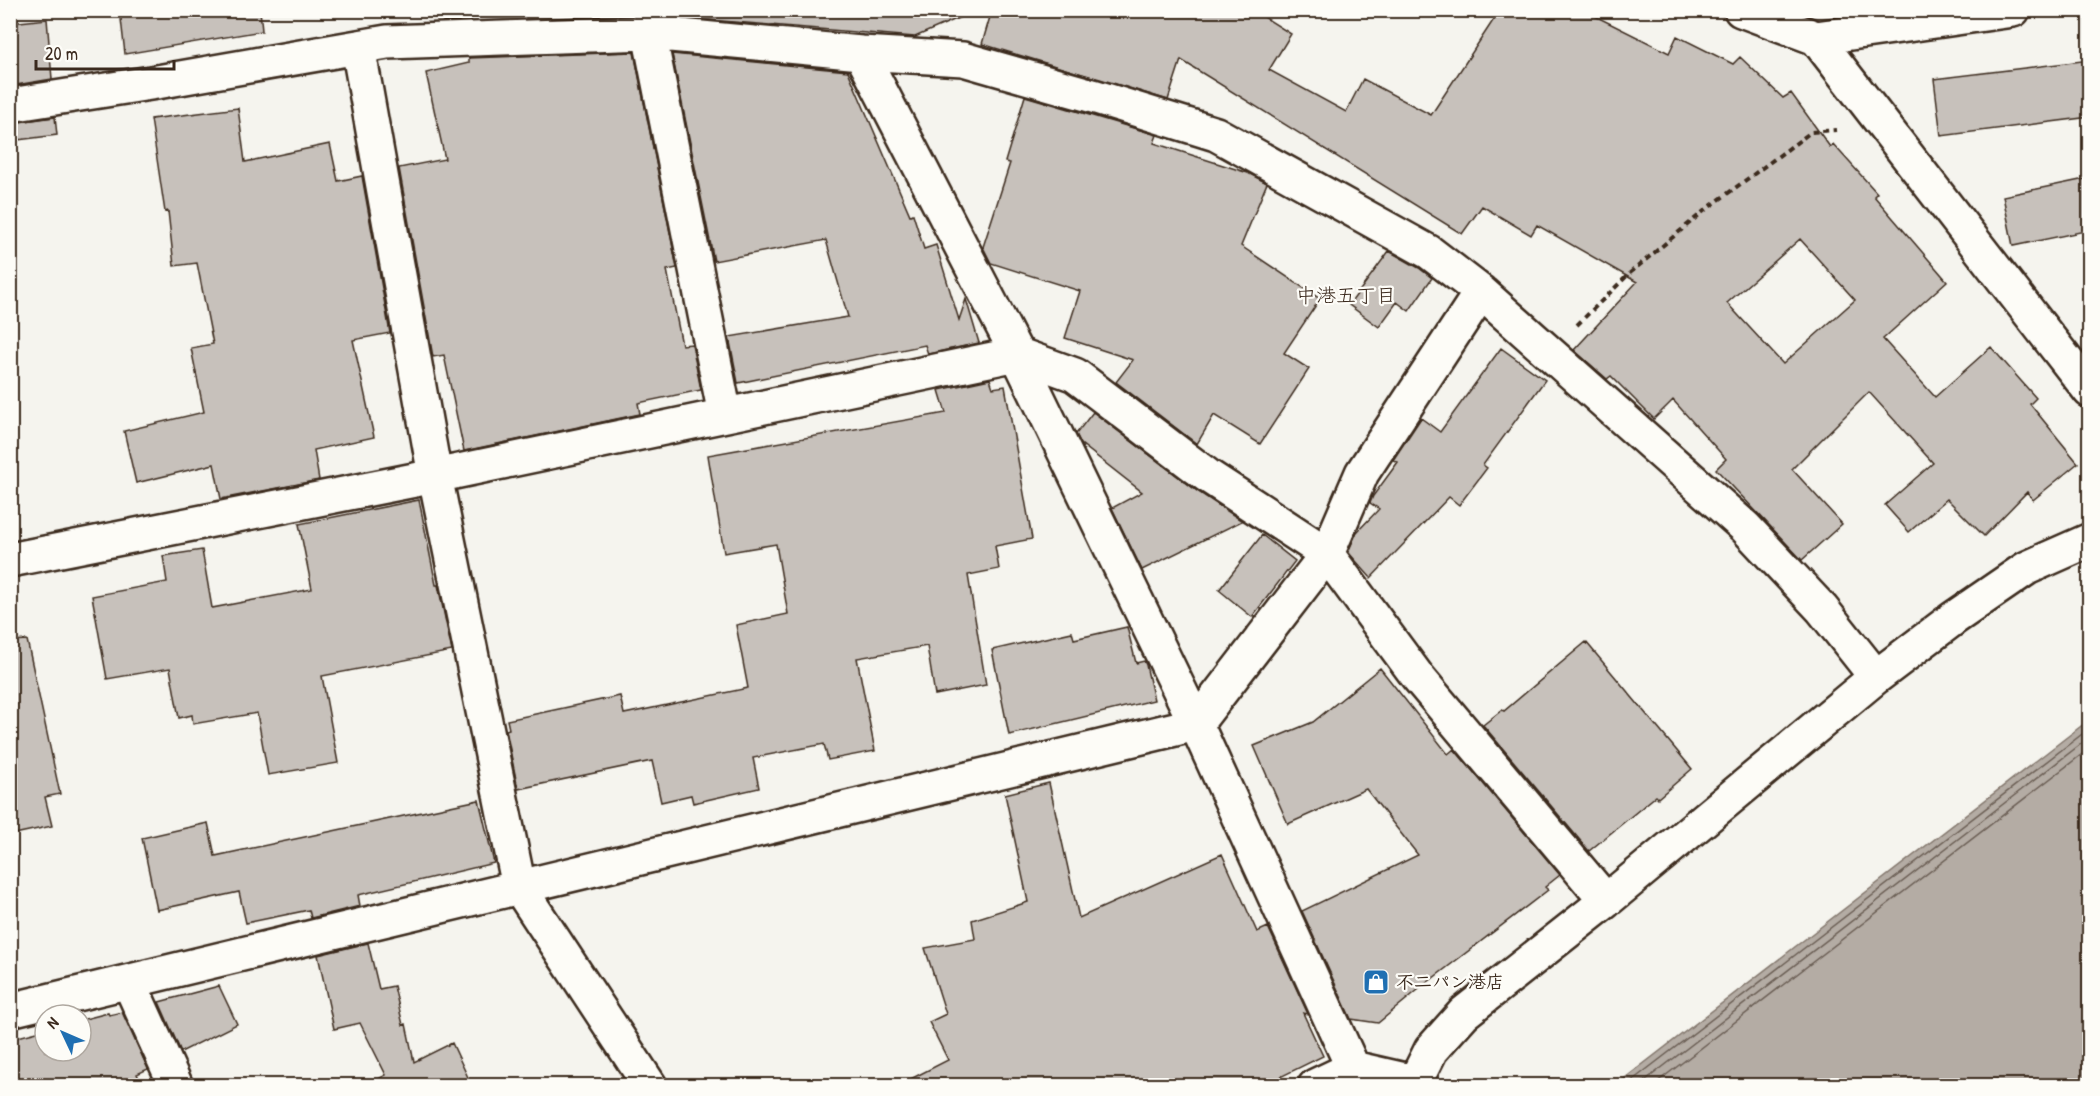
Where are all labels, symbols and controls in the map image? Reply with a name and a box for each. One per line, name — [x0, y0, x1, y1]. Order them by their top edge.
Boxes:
scale bar — [36, 33, 174, 71]
text: 20 m — [45, 41, 78, 66]
district label: 中港五丁目 — [1296, 281, 1396, 308]
shop icon: 不二パン港店 — [1361, 967, 1391, 997]
place label: 不二パン港店 — [1396, 969, 1504, 994]
north arrow — [33, 1003, 93, 1063]
text: N — [41, 1012, 63, 1033]

